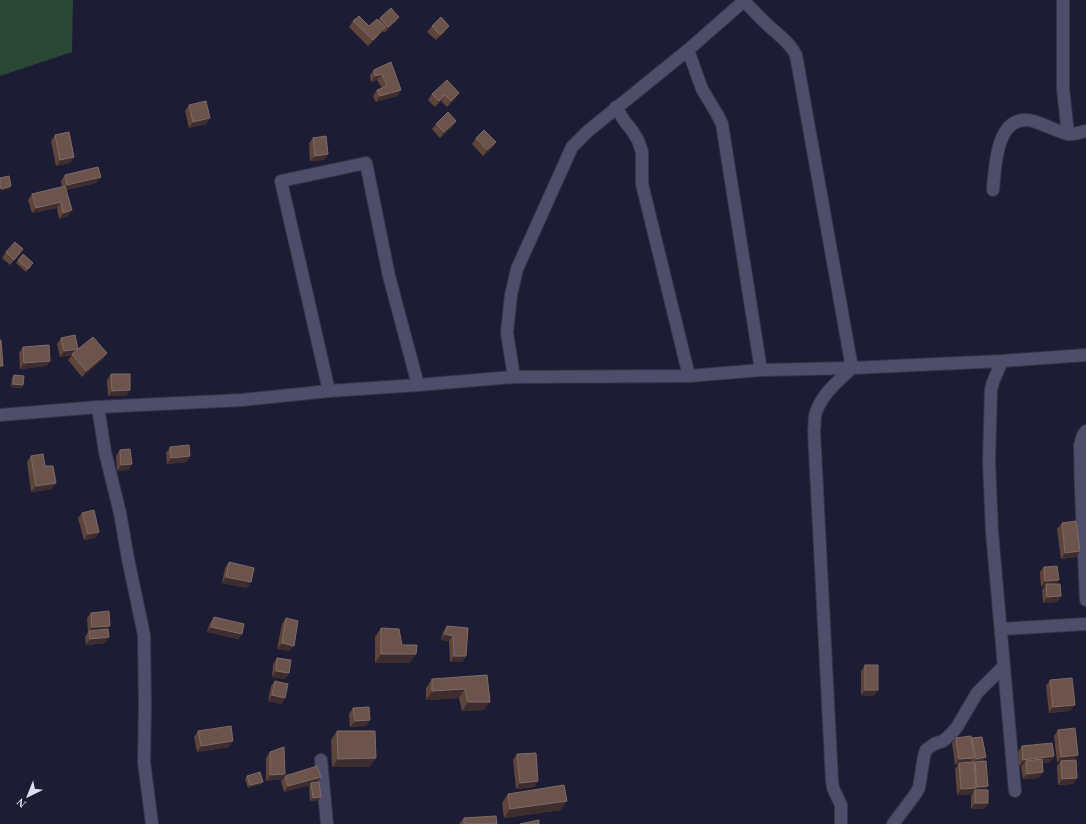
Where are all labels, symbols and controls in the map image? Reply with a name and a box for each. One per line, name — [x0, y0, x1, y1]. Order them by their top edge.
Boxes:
north arrow — [8, 776, 48, 816]
text: N — [14, 796, 28, 810]

